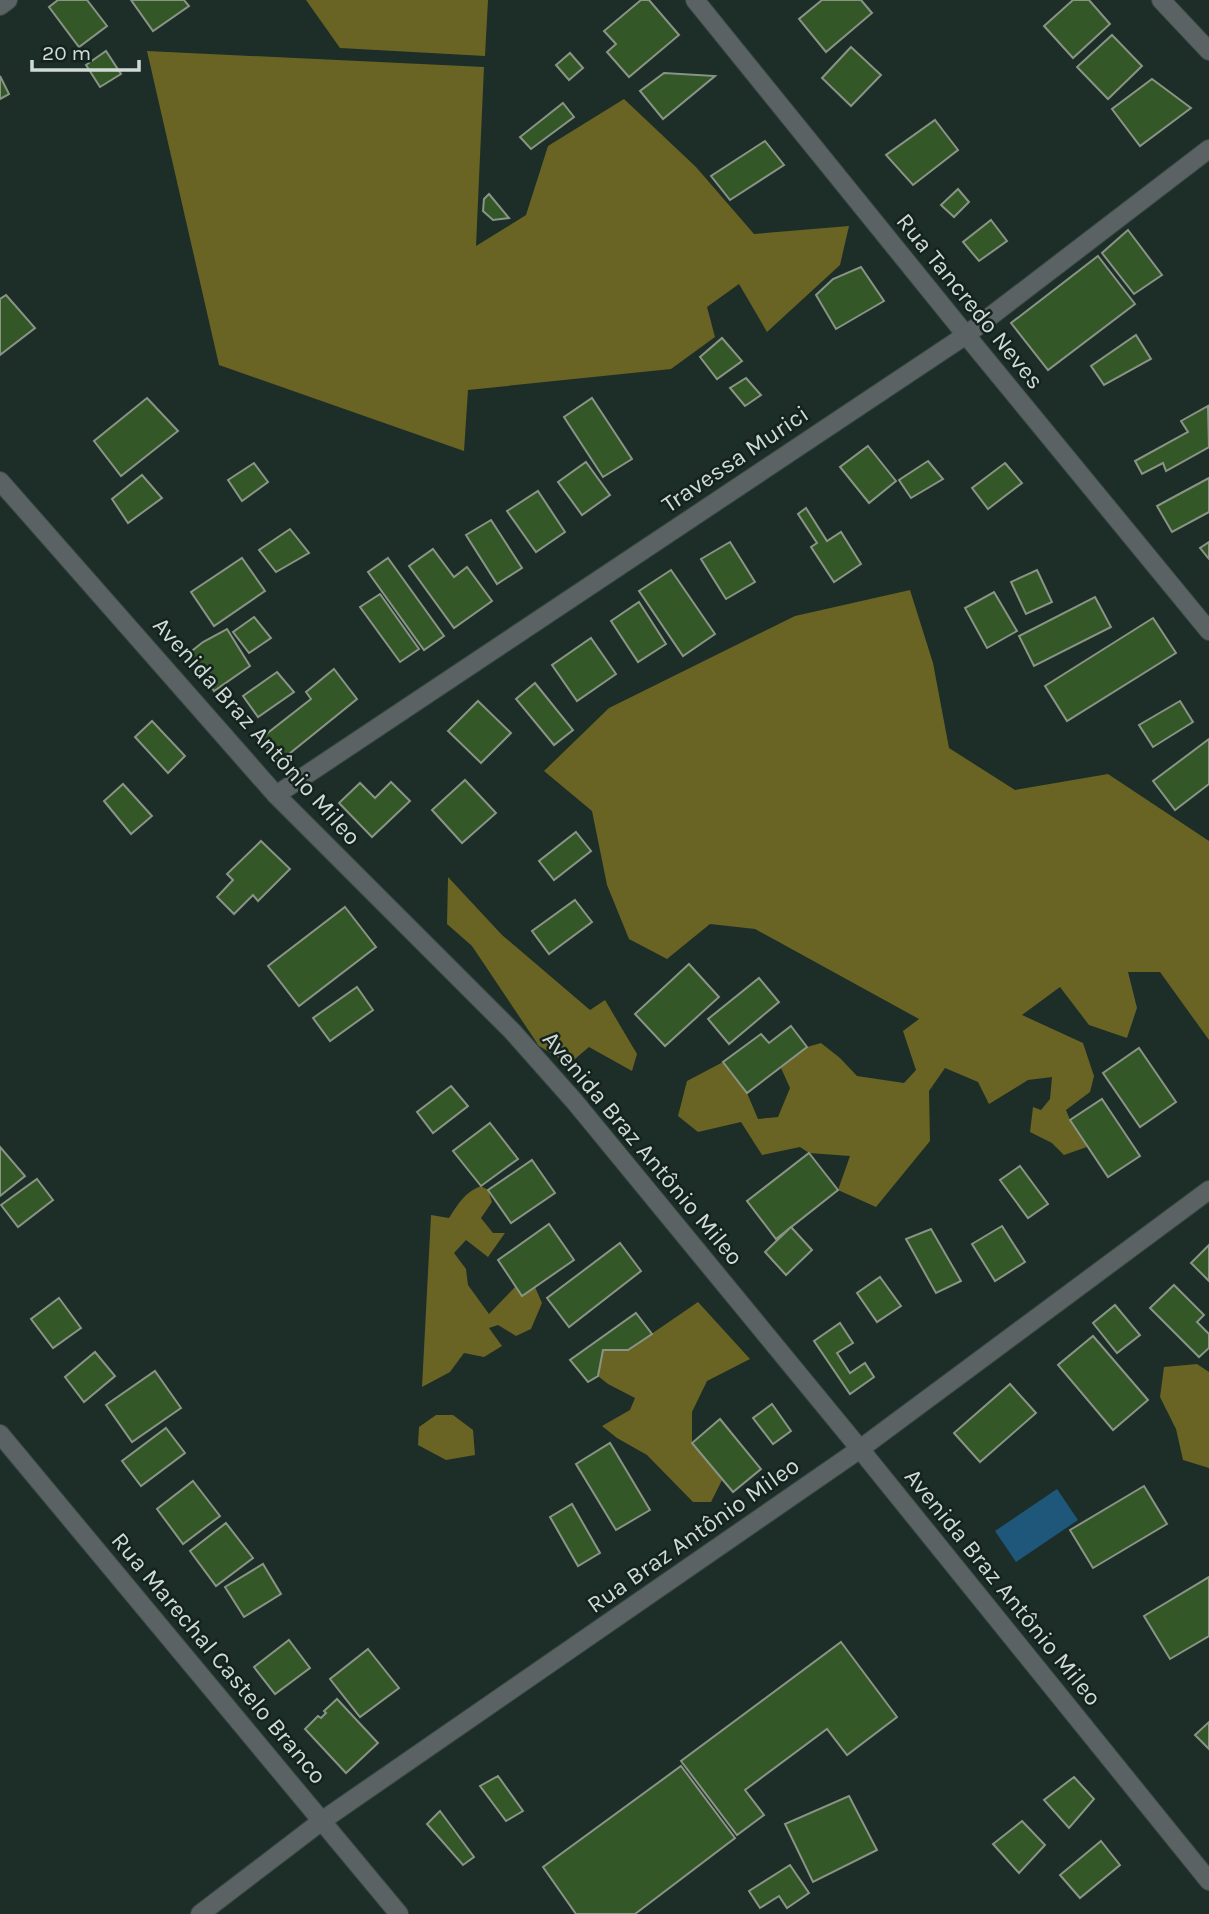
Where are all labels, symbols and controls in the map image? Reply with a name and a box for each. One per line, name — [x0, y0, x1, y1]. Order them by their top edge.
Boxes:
scale bar — [32, 28, 138, 72]
text: 20 m — [42, 41, 91, 65]
street label: Rua Tancredo Neves — [891, 208, 1049, 394]
street label: Travessa Murici — [656, 400, 814, 518]
street label: Avenida Braz Antônio Mileo — [147, 611, 367, 851]
street label: Avenida Braz Antônio Mileo — [537, 1025, 749, 1271]
street label: Rua Braz Antônio Mileo — [582, 1451, 804, 1619]
street label: Avenida Braz Antônio Mileo — [899, 1463, 1107, 1711]
street label: Rua Marechal Castelo Branco — [106, 1527, 332, 1789]

